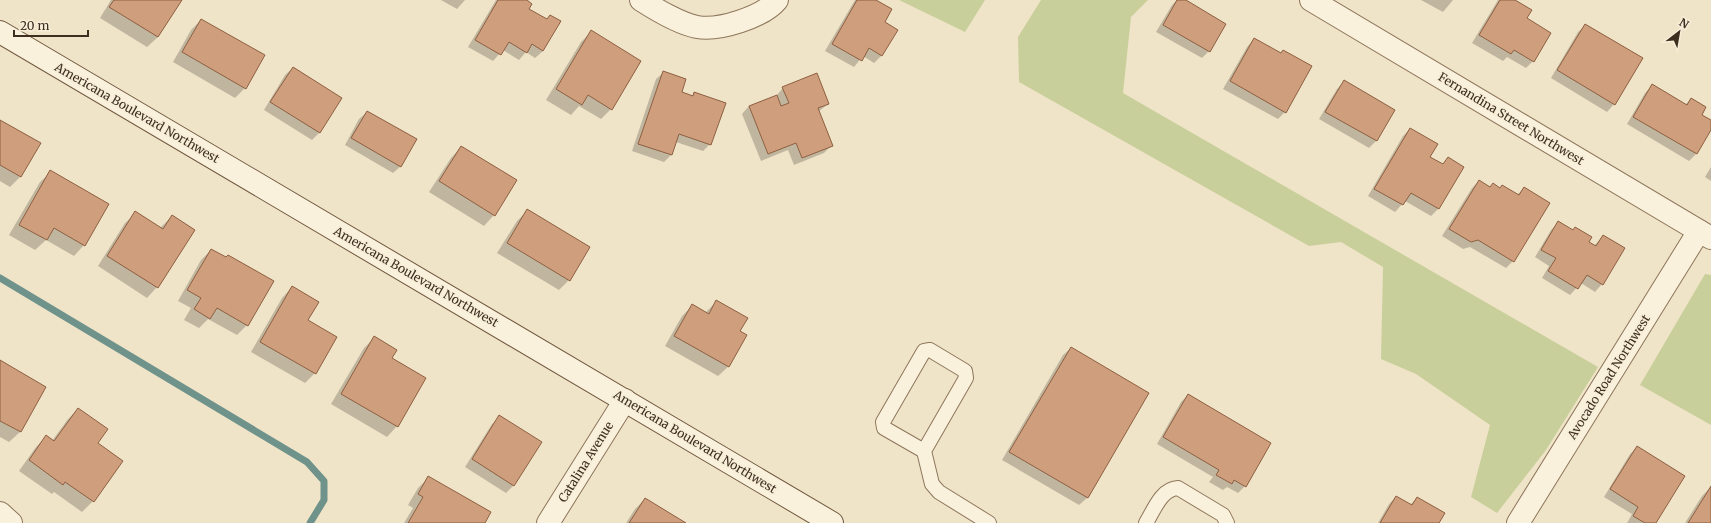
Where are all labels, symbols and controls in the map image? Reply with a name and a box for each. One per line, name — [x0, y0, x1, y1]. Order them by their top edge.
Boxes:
scale bar — [14, 12, 88, 38]
north arrow — [1659, 12, 1699, 52]
text: N — [1677, 15, 1692, 32]
text: 20 m — [20, 18, 49, 33]
street label: Americana Boulevard Northwest — [51, 59, 223, 166]
street label: Fernandina Street Northwest — [1436, 69, 1587, 168]
street label: Americana Boulevard Northwest — [330, 223, 502, 330]
street label: Avocado Road Northwest — [1563, 311, 1653, 443]
street label: Americana Boulevard Northwest — [610, 386, 780, 496]
street label: Catalina Avenue — [555, 419, 616, 505]

